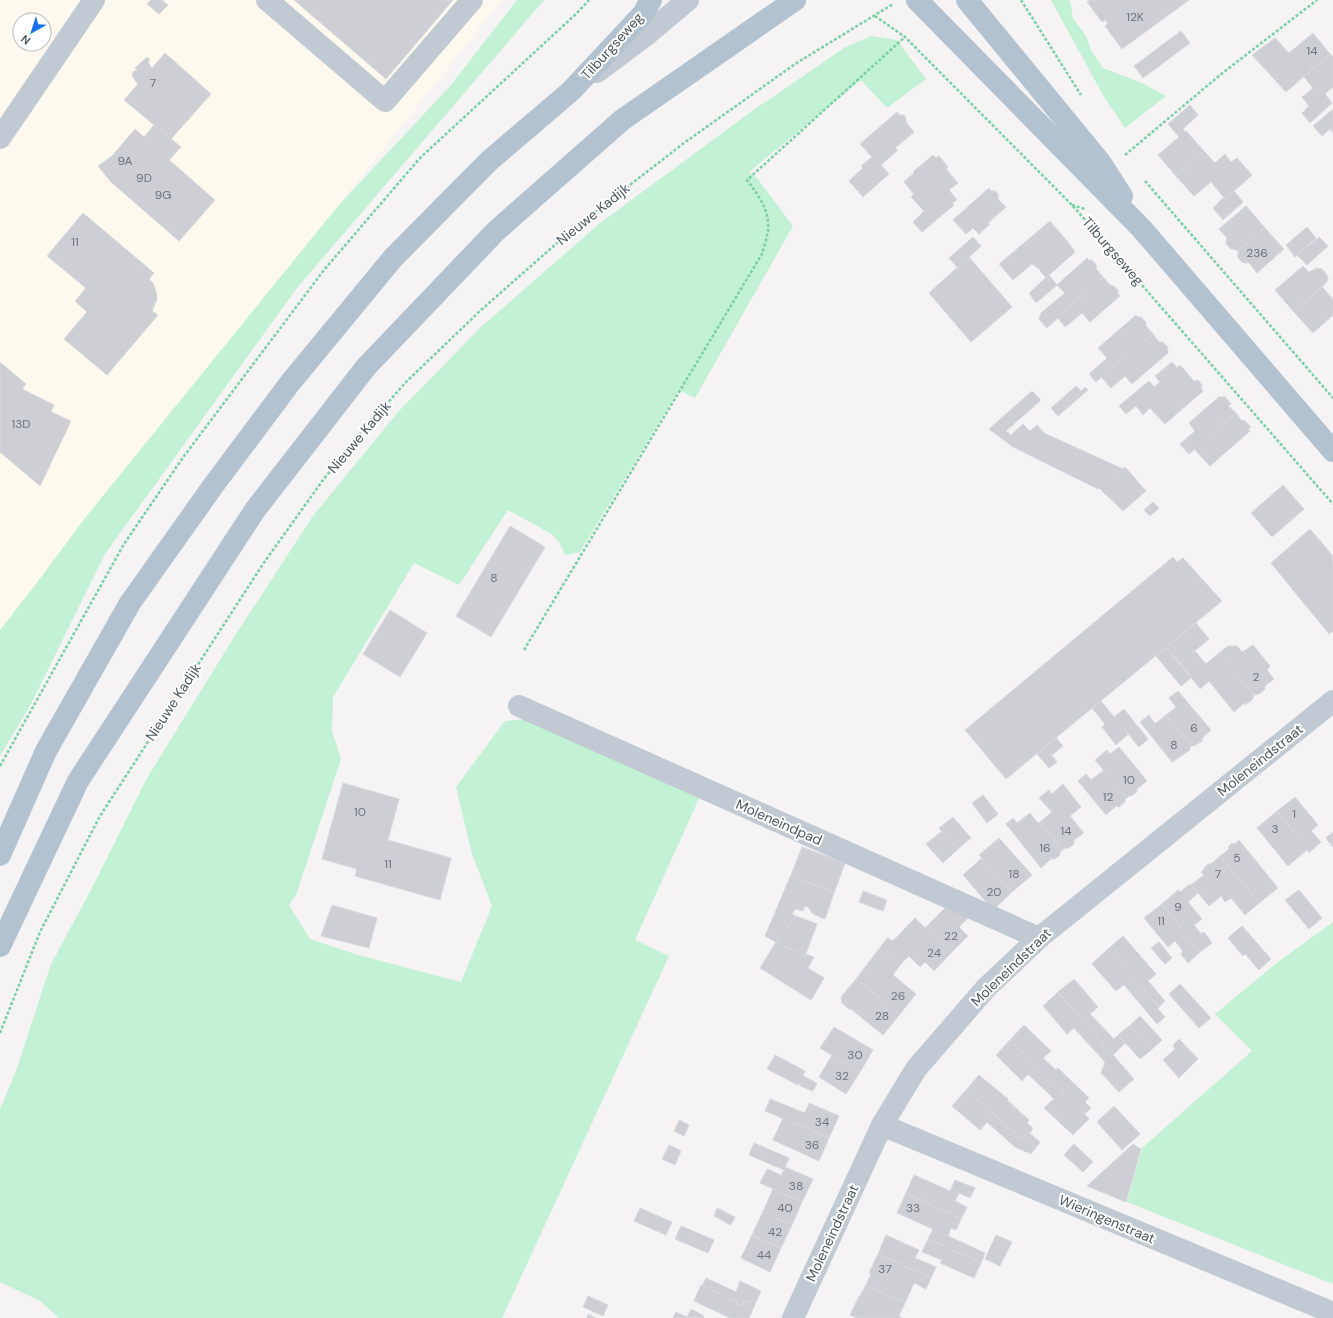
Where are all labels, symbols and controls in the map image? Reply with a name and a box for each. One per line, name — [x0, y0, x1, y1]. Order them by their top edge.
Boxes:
street label: Tilburgseweg — [577, 8, 647, 84]
house number: 12K — [1126, 9, 1144, 25]
north arrow — [12, 12, 52, 52]
text: N — [18, 32, 33, 48]
house number: 14 — [1306, 43, 1318, 59]
house number: 7 — [150, 75, 156, 91]
house number: 9A — [118, 153, 132, 169]
house number: 9D — [136, 170, 152, 186]
street label: Nieuwe Kadijk — [553, 179, 633, 249]
house number: 9G — [155, 187, 171, 203]
street label: Tilburgseweg — [1078, 213, 1148, 289]
house number: 11 — [71, 234, 79, 250]
house number: 236 — [1246, 245, 1268, 261]
street label: Nieuwe Kadijk — [323, 397, 395, 477]
house number: 13D — [11, 416, 31, 432]
house number: 8 — [490, 570, 498, 586]
street label: Nieuwe Kadijk — [141, 660, 205, 744]
house number: 2 — [1253, 669, 1260, 685]
house number: 6 — [1190, 720, 1198, 736]
street label: Moleneindstraat — [1213, 720, 1307, 800]
house number: 8 — [1170, 737, 1178, 753]
house number: 10 — [1123, 772, 1135, 788]
house number: 12 — [1103, 789, 1113, 805]
street label: Moleneindpad — [733, 795, 825, 849]
house number: 10 — [354, 804, 366, 820]
house number: 1 — [1292, 806, 1296, 822]
house number: 3 — [1271, 821, 1279, 837]
house number: 14 — [1060, 823, 1072, 839]
house number: 16 — [1039, 840, 1051, 856]
house number: 5 — [1233, 850, 1241, 866]
house number: 11 — [384, 856, 392, 872]
house number: 18 — [1008, 866, 1020, 882]
house number: 7 — [1215, 866, 1221, 882]
house number: 20 — [986, 884, 1002, 900]
house number: 9 — [1174, 899, 1182, 915]
house number: 11 — [1157, 913, 1165, 929]
street label: Moleneindstraat — [967, 924, 1055, 1010]
house number: 22 — [944, 928, 958, 944]
house number: 24 — [927, 945, 941, 961]
house number: 26 — [891, 988, 905, 1004]
house number: 28 — [875, 1008, 889, 1024]
house number: 30 — [847, 1047, 863, 1063]
house number: 32 — [835, 1068, 849, 1084]
house number: 34 — [815, 1114, 829, 1130]
house number: 36 — [805, 1137, 819, 1153]
house number: 38 — [789, 1178, 803, 1194]
street label: Moleneindstraat — [802, 1182, 862, 1284]
street label: Wieringenstraat — [1056, 1191, 1158, 1247]
house number: 40 — [777, 1200, 793, 1216]
house number: 33 — [906, 1200, 920, 1216]
house number: 42 — [768, 1224, 782, 1240]
house number: 44 — [757, 1247, 771, 1263]
house number: 37 — [878, 1261, 892, 1277]

